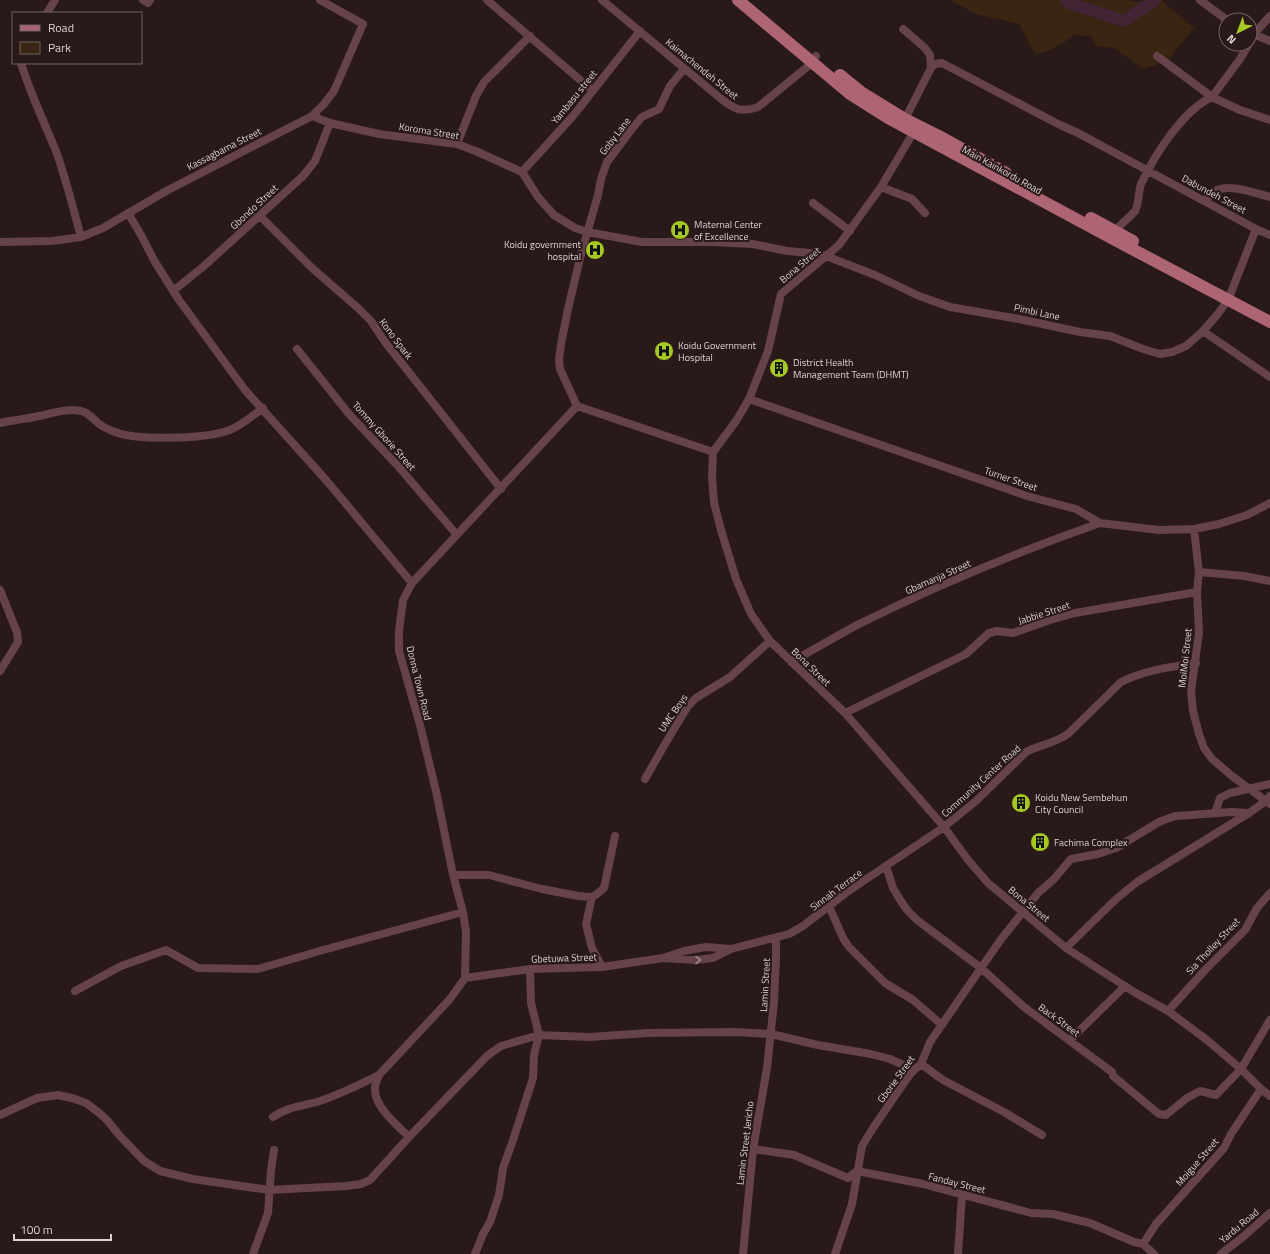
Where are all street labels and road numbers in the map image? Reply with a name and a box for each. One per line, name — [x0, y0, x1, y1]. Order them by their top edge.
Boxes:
street label: Kaimachendeh Street — [662, 35, 742, 103]
street label: Yambasu street — [548, 66, 601, 127]
street label: Goby Lane — [596, 114, 634, 158]
street label: Koroma Street — [398, 119, 461, 143]
street label: Kassagbama Street — [184, 124, 264, 174]
street label: Main Kainkordu Road — [959, 142, 1045, 198]
street label: Dabundeh Street — [1179, 171, 1249, 218]
street label: Gbondo Street — [227, 181, 282, 233]
street label: Bona Street — [776, 243, 824, 287]
street label: Pimbi Lane — [1013, 300, 1061, 324]
street label: Kono Spark — [376, 315, 416, 363]
street label: Tommy Gborie Street — [349, 398, 420, 474]
street label: Turner Street — [983, 463, 1040, 495]
street label: Gbamanja Street — [903, 556, 974, 598]
street label: Jabbie Street — [1016, 597, 1072, 628]
street label: MoiMoi Street — [1174, 627, 1196, 688]
street label: Donna Town Road — [403, 644, 435, 722]
street label: Bona Street — [788, 644, 834, 690]
street label: UMC Boys — [655, 691, 691, 735]
street label: Community Center Road — [938, 741, 1024, 821]
street label: Sinnah Terrace — [807, 865, 865, 915]
street label: Bona Street — [1005, 882, 1053, 926]
street label: Sia Tholley Street — [1183, 914, 1244, 978]
street label: Gbetuwa Street — [531, 949, 598, 967]
street label: Lamin Street — [756, 957, 774, 1012]
street label: Back Street — [1035, 1000, 1083, 1041]
street label: Gborie Street — [874, 1052, 919, 1106]
street label: Lamin Street Jericho — [732, 1100, 758, 1186]
street label: Moigue Street — [1172, 1134, 1222, 1189]
street label: Fanday Street — [927, 1169, 988, 1197]
street label: Yardu Road — [1216, 1205, 1262, 1247]

